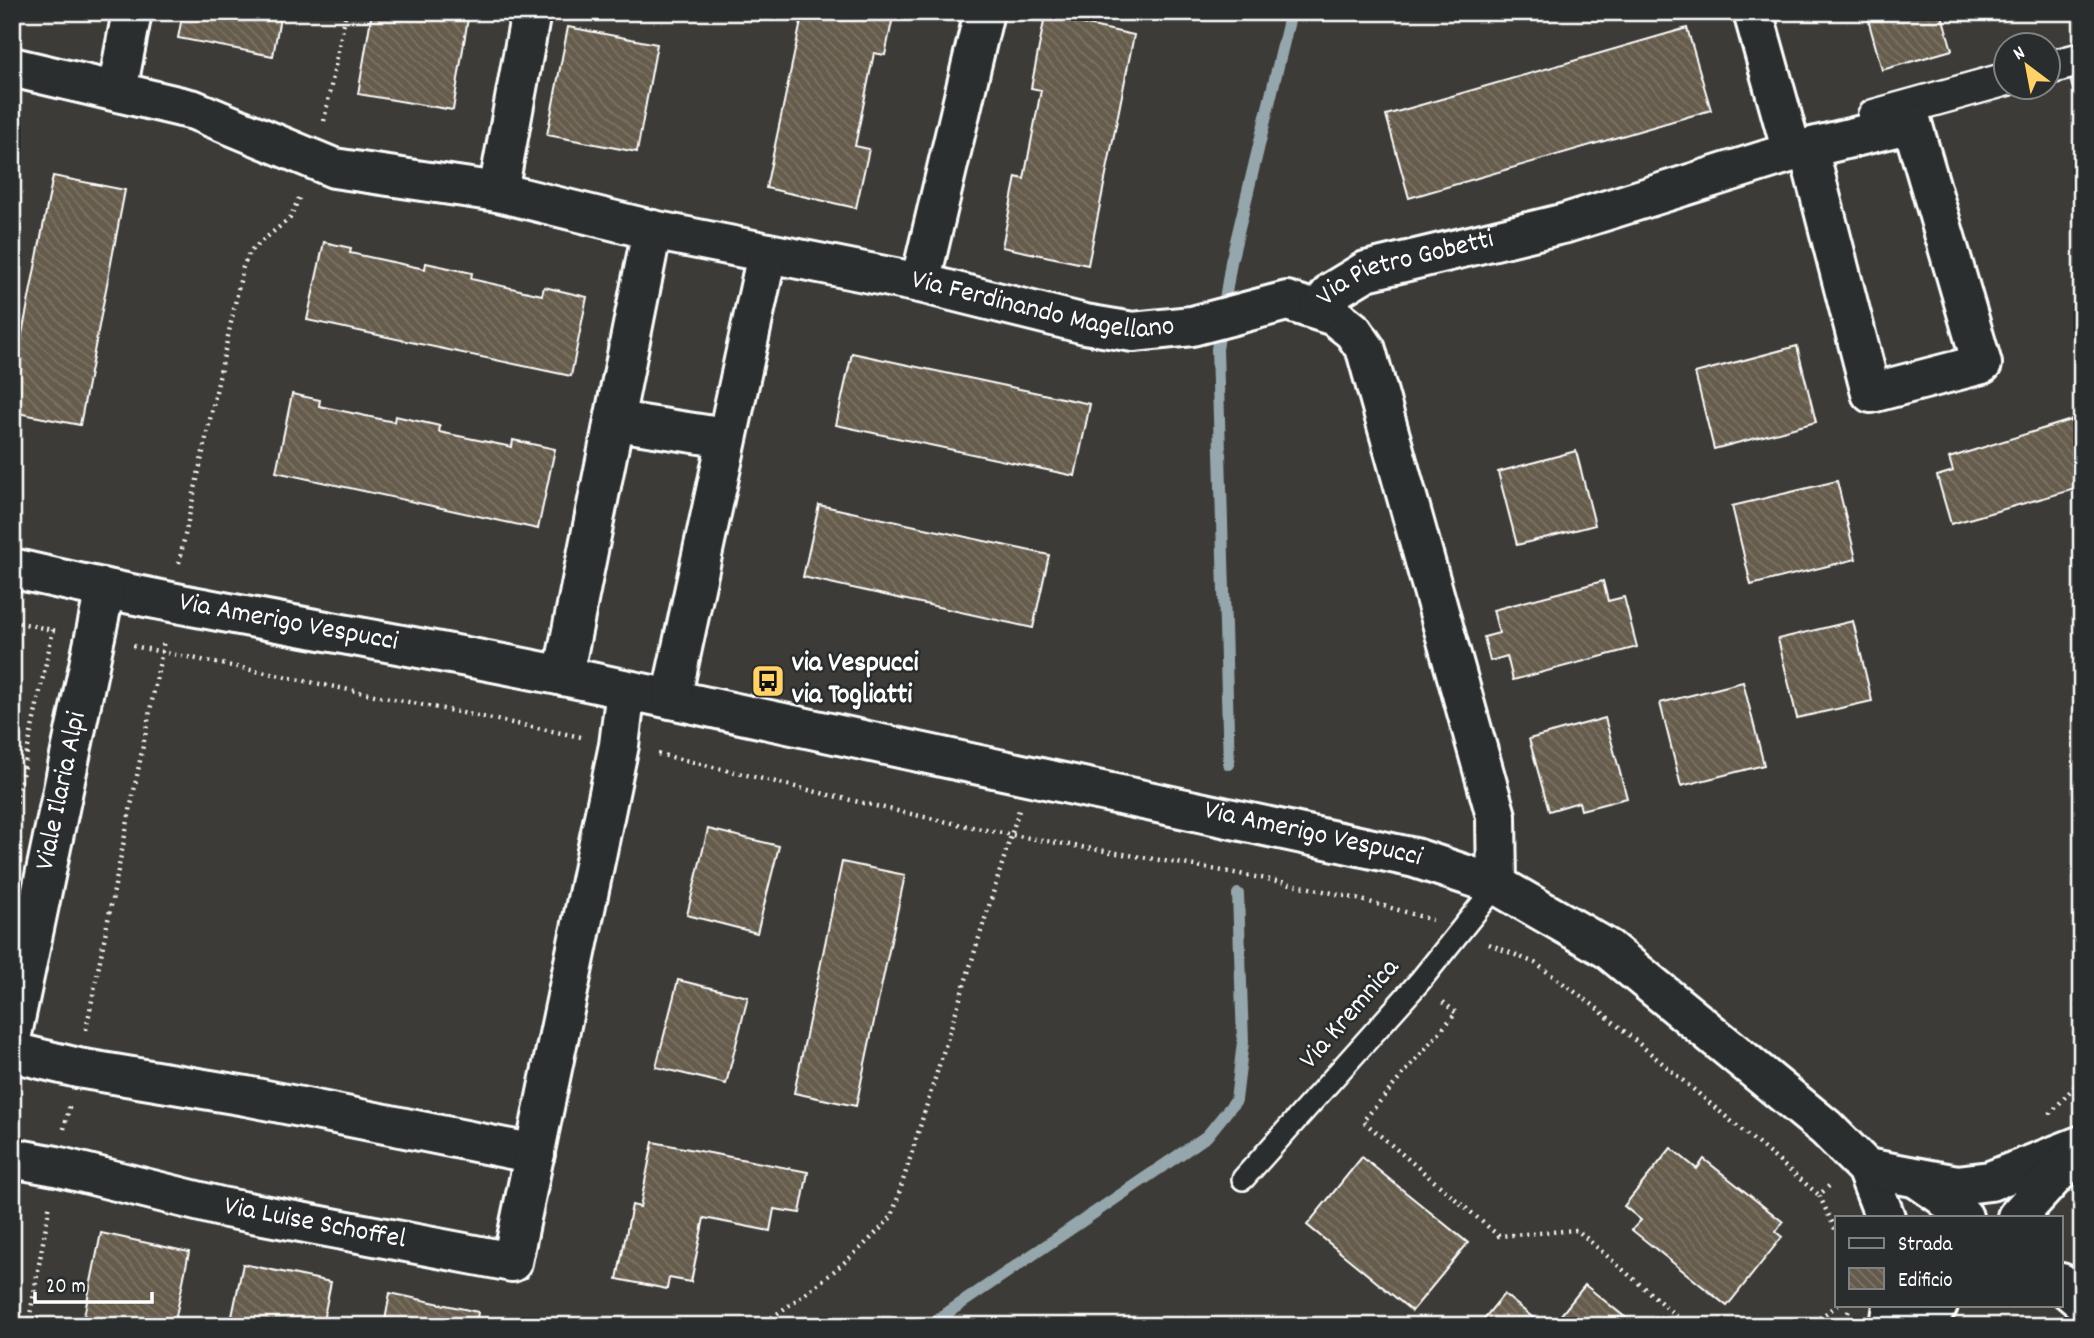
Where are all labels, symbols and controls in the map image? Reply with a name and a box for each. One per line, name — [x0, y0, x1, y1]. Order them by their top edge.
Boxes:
north arrow — [1993, 32, 2062, 102]
text: N — [2009, 41, 2031, 68]
street label: Via Pietro Gobetti — [1308, 221, 1498, 315]
street label: Via Ferdinando Magellano — [908, 262, 1176, 352]
street label: Via Amerigo Vespucci — [175, 584, 401, 664]
place label: via Vespucci via Togliatti — [792, 645, 919, 717]
bus stop icon: via Vespucci via Togliatti — [749, 662, 787, 700]
street label: Viale Ilaria Alpi — [27, 708, 99, 874]
street label: Via Amerigo Vespucci — [1200, 792, 1427, 879]
street label: Via Kremnica — [1291, 950, 1411, 1079]
street label: Via Luise Schoffel — [220, 1188, 409, 1262]
legend — [1835, 1216, 2062, 1306]
text: Strada — [1898, 1231, 1953, 1261]
scale bar — [35, 1261, 152, 1305]
text: Edificio — [1898, 1267, 1953, 1297]
text: 20 m — [46, 1273, 86, 1303]

